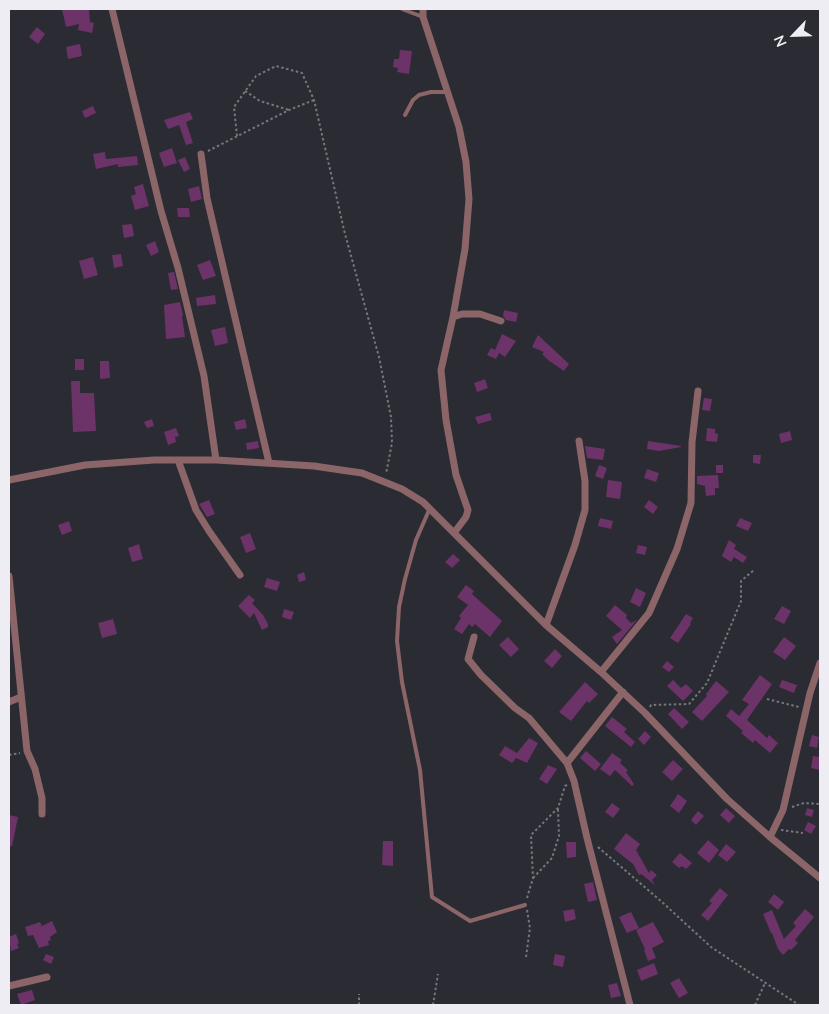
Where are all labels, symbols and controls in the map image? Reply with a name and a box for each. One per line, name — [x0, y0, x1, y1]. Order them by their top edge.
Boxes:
north arrow — [769, 10, 819, 60]
text: N — [770, 33, 790, 50]

